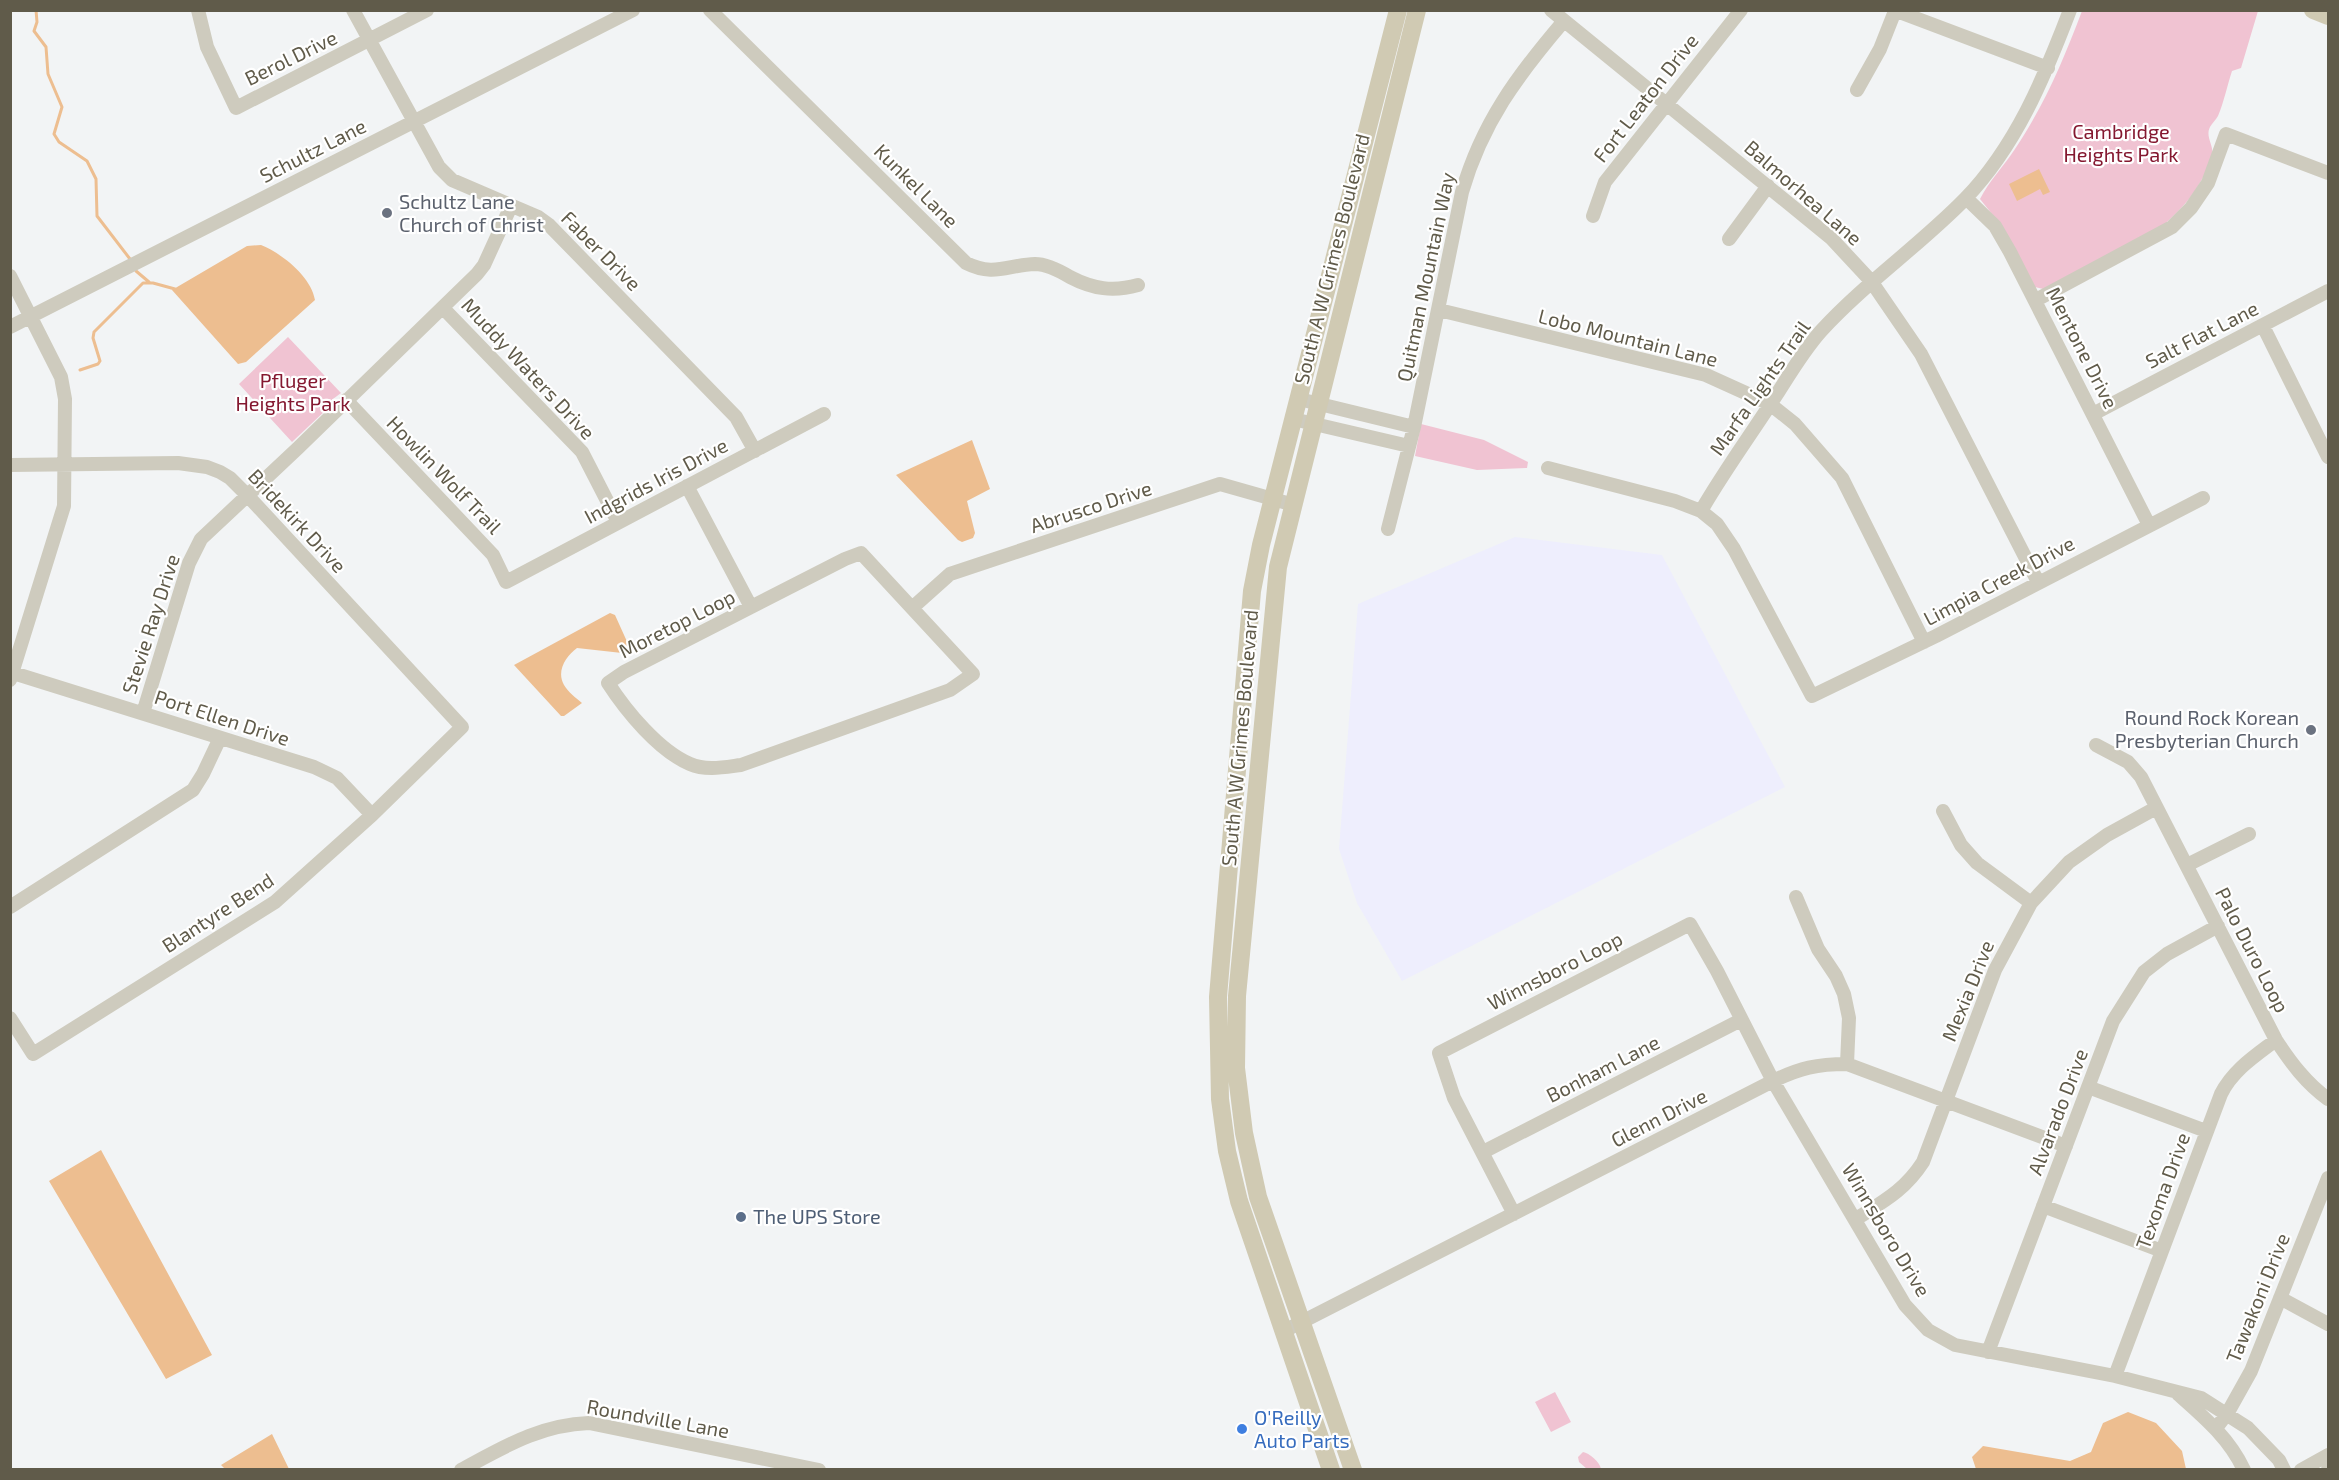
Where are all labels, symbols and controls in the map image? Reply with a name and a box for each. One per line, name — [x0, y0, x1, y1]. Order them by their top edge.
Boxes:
street label: Berol Drive — [241, 24, 341, 90]
street label: Fort Leaton Drive — [1588, 28, 1703, 166]
street label: Schultz Lane — [256, 113, 370, 187]
park label: Cambridge Heights Park — [2064, 119, 2178, 166]
street label: South A W Grimes Boulevard — [1288, 131, 1374, 387]
street label: Balmorhea Lane — [1740, 135, 1867, 250]
street label: Kunkel Lane — [870, 138, 964, 232]
street label: Quitman Mountain Way — [1391, 169, 1459, 384]
place label: Schultz Lane Church of Christ — [399, 189, 544, 236]
street label: Faber Drive — [557, 205, 647, 295]
marker: Schultz Lane Church of Christ — [380, 206, 394, 220]
street label: Mentone Drive — [2042, 283, 2124, 412]
street label: Muddy Waters Drive — [457, 293, 600, 444]
street label: Salt Flat Lane — [2141, 295, 2262, 373]
street label: Lobo Mountain Lane — [1536, 303, 1720, 371]
street label: Marfa Lights Trail — [1704, 315, 1815, 459]
park label: Pfluger Heights Park — [236, 368, 350, 415]
street label: Howlin Wolf Trail — [382, 410, 507, 538]
street label: Indgrids Iris Drive — [580, 432, 731, 528]
street label: Bridekirk Drive — [244, 464, 352, 577]
street label: Abrusco Drive — [1027, 475, 1154, 537]
street label: Limpia Creek Drive — [1919, 530, 2078, 630]
street label: Stevie Ray Drive — [116, 551, 184, 697]
street label: Moretop Loop — [615, 584, 739, 663]
street label: South A W Grimes Boulevard — [1216, 609, 1262, 867]
street label: Port Ellen Drive — [152, 684, 293, 750]
place label: Round Rock Korean Presbyterian Church — [2115, 705, 2299, 752]
marker: Round Rock Korean Presbyterian Church — [2304, 723, 2318, 737]
street label: Blantyre Bend — [157, 867, 278, 957]
street label: Palo Duro Loop — [2211, 883, 2295, 1016]
street label: Winnsboro Loop — [1483, 926, 1626, 1014]
street label: Mexia Drive — [1936, 937, 1998, 1045]
street label: Bonham Lane — [1542, 1029, 1663, 1107]
street label: Alvarado Drive — [2022, 1045, 2092, 1178]
street label: Glenn Drive — [1607, 1083, 1711, 1152]
street label: Texoma Drive — [2130, 1129, 2194, 1252]
street label: Winnsboro Drive — [1838, 1159, 1936, 1300]
place label: The UPS Store — [753, 1204, 881, 1228]
marker: The UPS Store — [734, 1210, 748, 1224]
street label: Tawakoni Drive — [2220, 1229, 2294, 1366]
street label: Roundville Lane — [585, 1394, 731, 1442]
place label: O'Reilly Auto Parts — [1254, 1405, 1350, 1452]
marker: O'Reilly Auto Parts — [1235, 1422, 1249, 1436]

